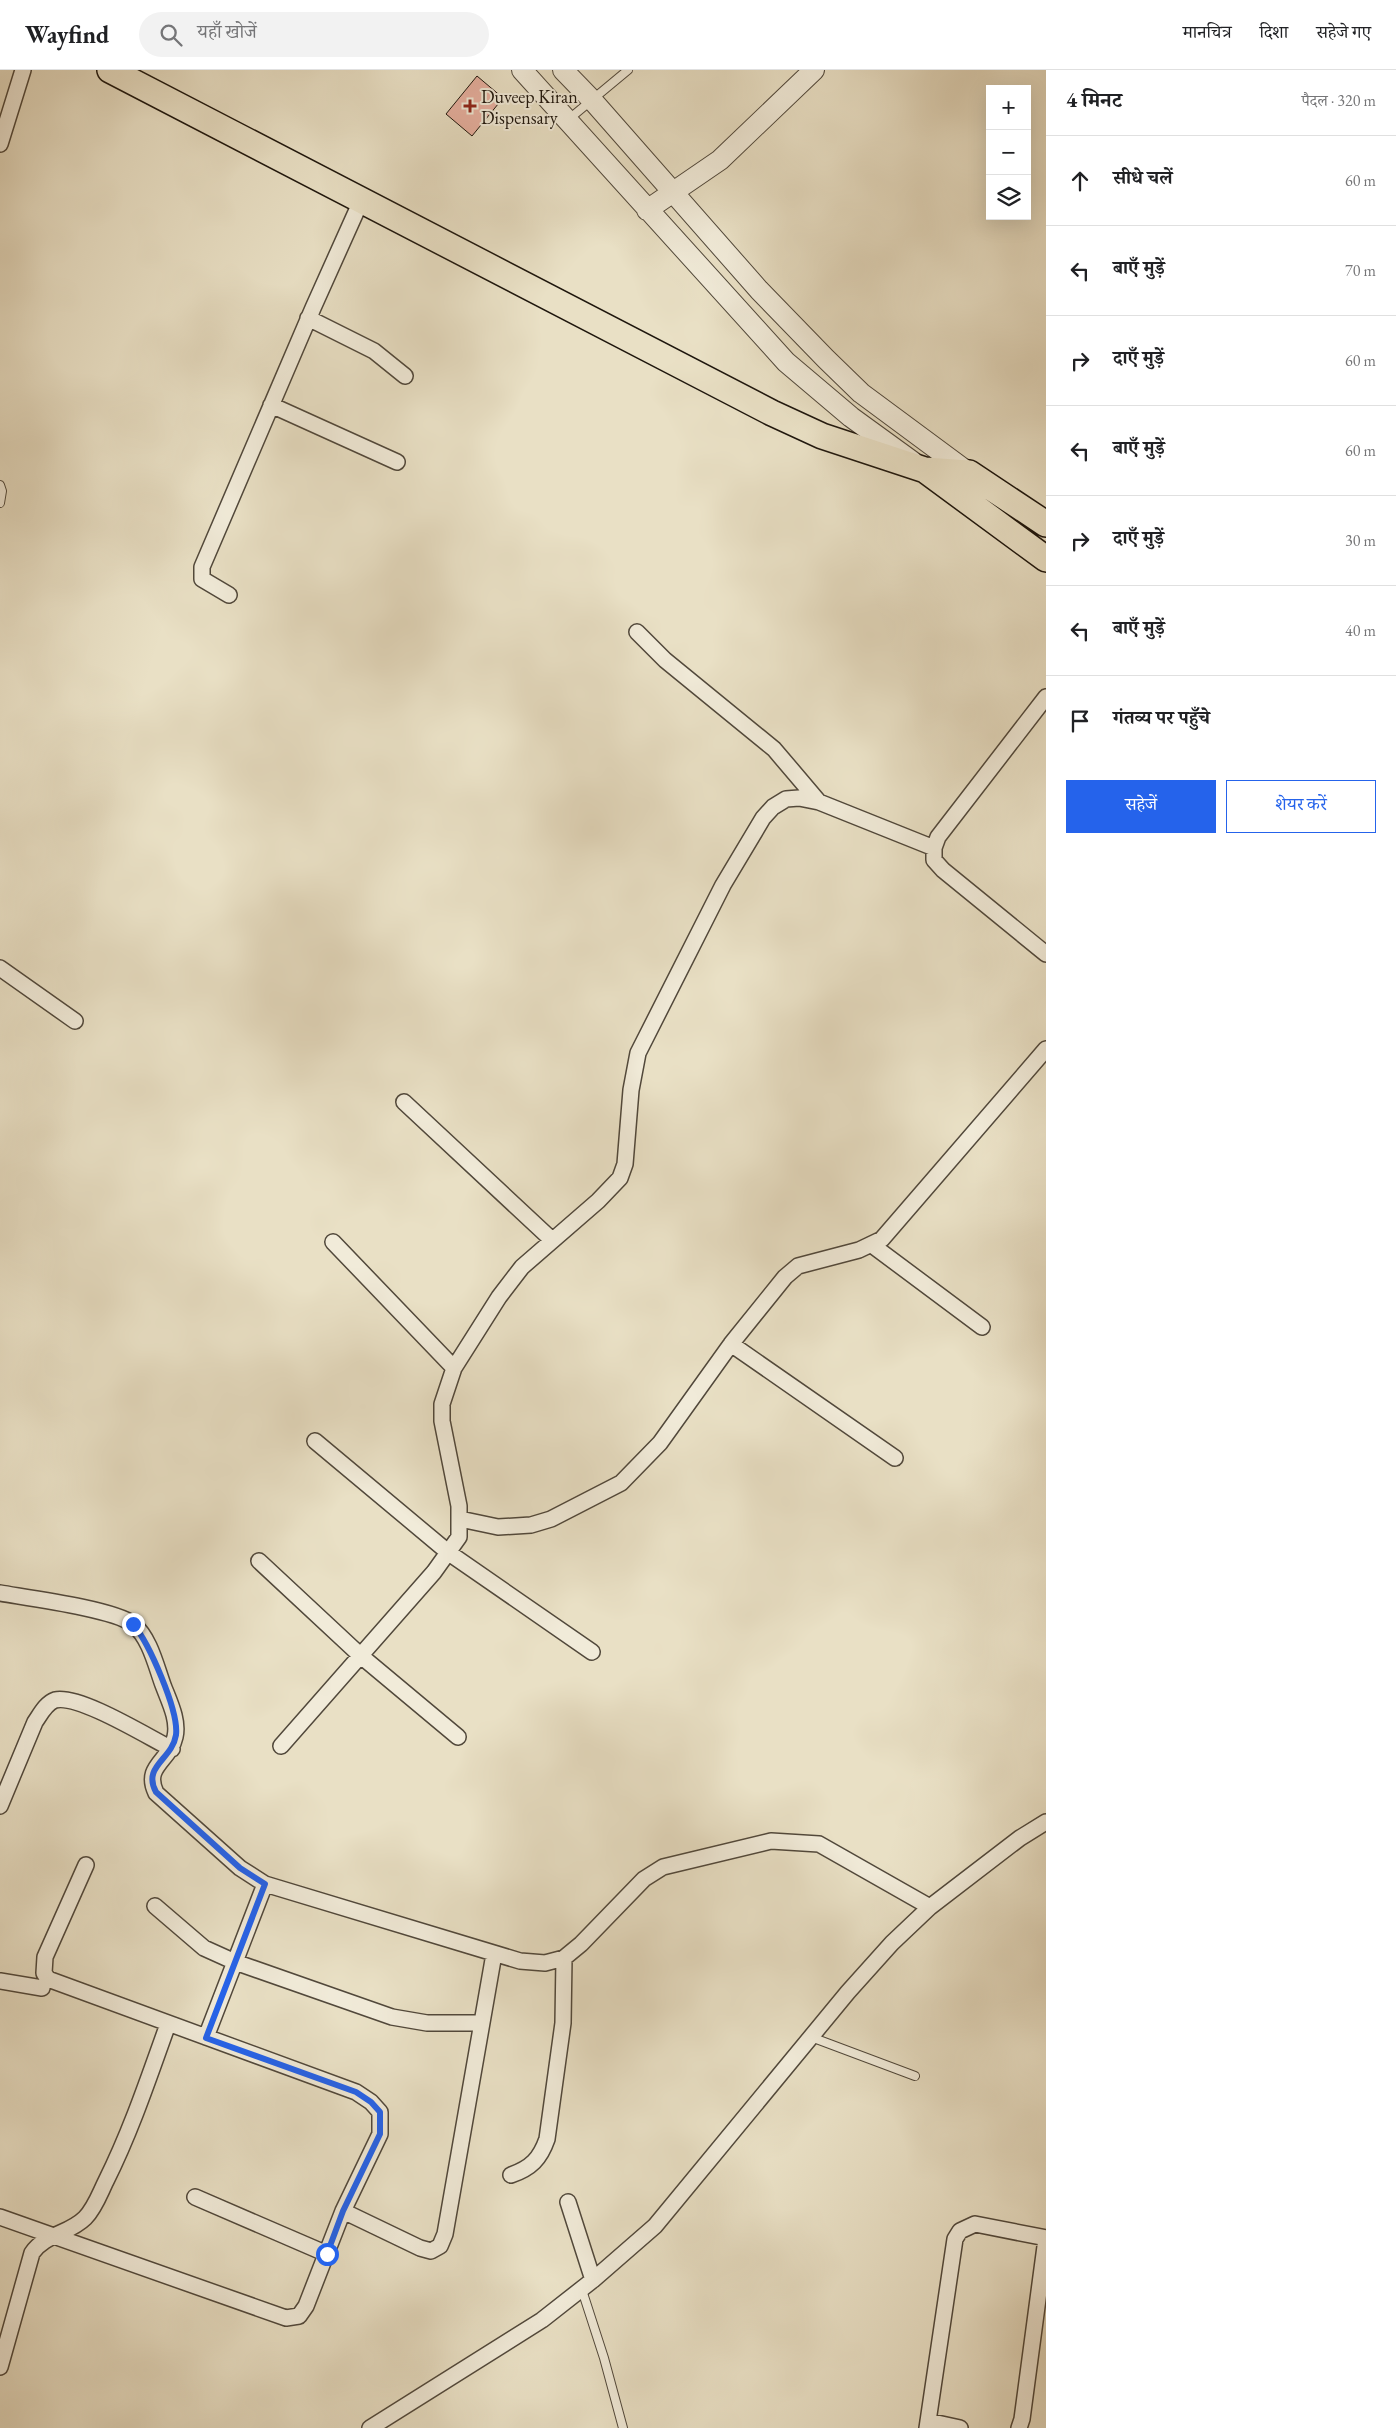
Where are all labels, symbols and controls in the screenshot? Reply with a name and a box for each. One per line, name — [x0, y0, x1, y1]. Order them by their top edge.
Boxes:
search box — [139, 12, 489, 57]
text: Wayfind — [25, 19, 109, 50]
text: यहाँ खोजें — [197, 19, 257, 44]
text: मानचित्र — [1183, 20, 1232, 43]
text: दिशा — [1260, 20, 1288, 43]
text: सहेजे गए — [1316, 20, 1371, 43]
icon: search — [157, 21, 185, 49]
place label: Duveep Kiran Dispensary — [481, 85, 578, 129]
map controls — [986, 85, 1031, 220]
button: + — [986, 85, 1031, 130]
text: 4 मिनट — [1066, 86, 1122, 113]
text: पैदल · 320 m — [1302, 90, 1376, 111]
marker: Duveep Kiran Dispensary — [463, 99, 477, 113]
button: − — [986, 130, 1031, 175]
text: सीधे चलें — [1113, 165, 1173, 190]
icon: ahead — [1066, 167, 1094, 195]
text: 60 m — [1345, 170, 1376, 191]
button: layers — [986, 175, 1031, 220]
text: बाएँ मुड़ें — [1113, 255, 1165, 280]
icon: left — [1066, 257, 1094, 285]
text: 70 m — [1345, 260, 1376, 281]
text: दाएँ मुड़ें — [1113, 345, 1164, 370]
icon: right — [1066, 347, 1094, 375]
text: 60 m — [1345, 350, 1376, 371]
text: बाएँ मुड़ें — [1113, 435, 1165, 460]
icon: left — [1066, 437, 1094, 465]
text: 60 m — [1345, 440, 1376, 461]
text: दाएँ मुड़ें — [1113, 525, 1164, 550]
icon: right — [1066, 527, 1094, 555]
text: 30 m — [1345, 530, 1376, 551]
text: बाएँ मुड़ें — [1113, 615, 1165, 640]
icon: left — [1066, 617, 1094, 645]
text: 40 m — [1345, 620, 1376, 641]
text: गंतव्य पर पहुँचे — [1113, 705, 1210, 730]
icon: arrive — [1066, 707, 1094, 735]
button: सहेजें — [1066, 780, 1216, 833]
button: शेयर करें — [1226, 780, 1376, 833]
route end — [122, 1613, 145, 1636]
route start — [316, 2243, 339, 2266]

